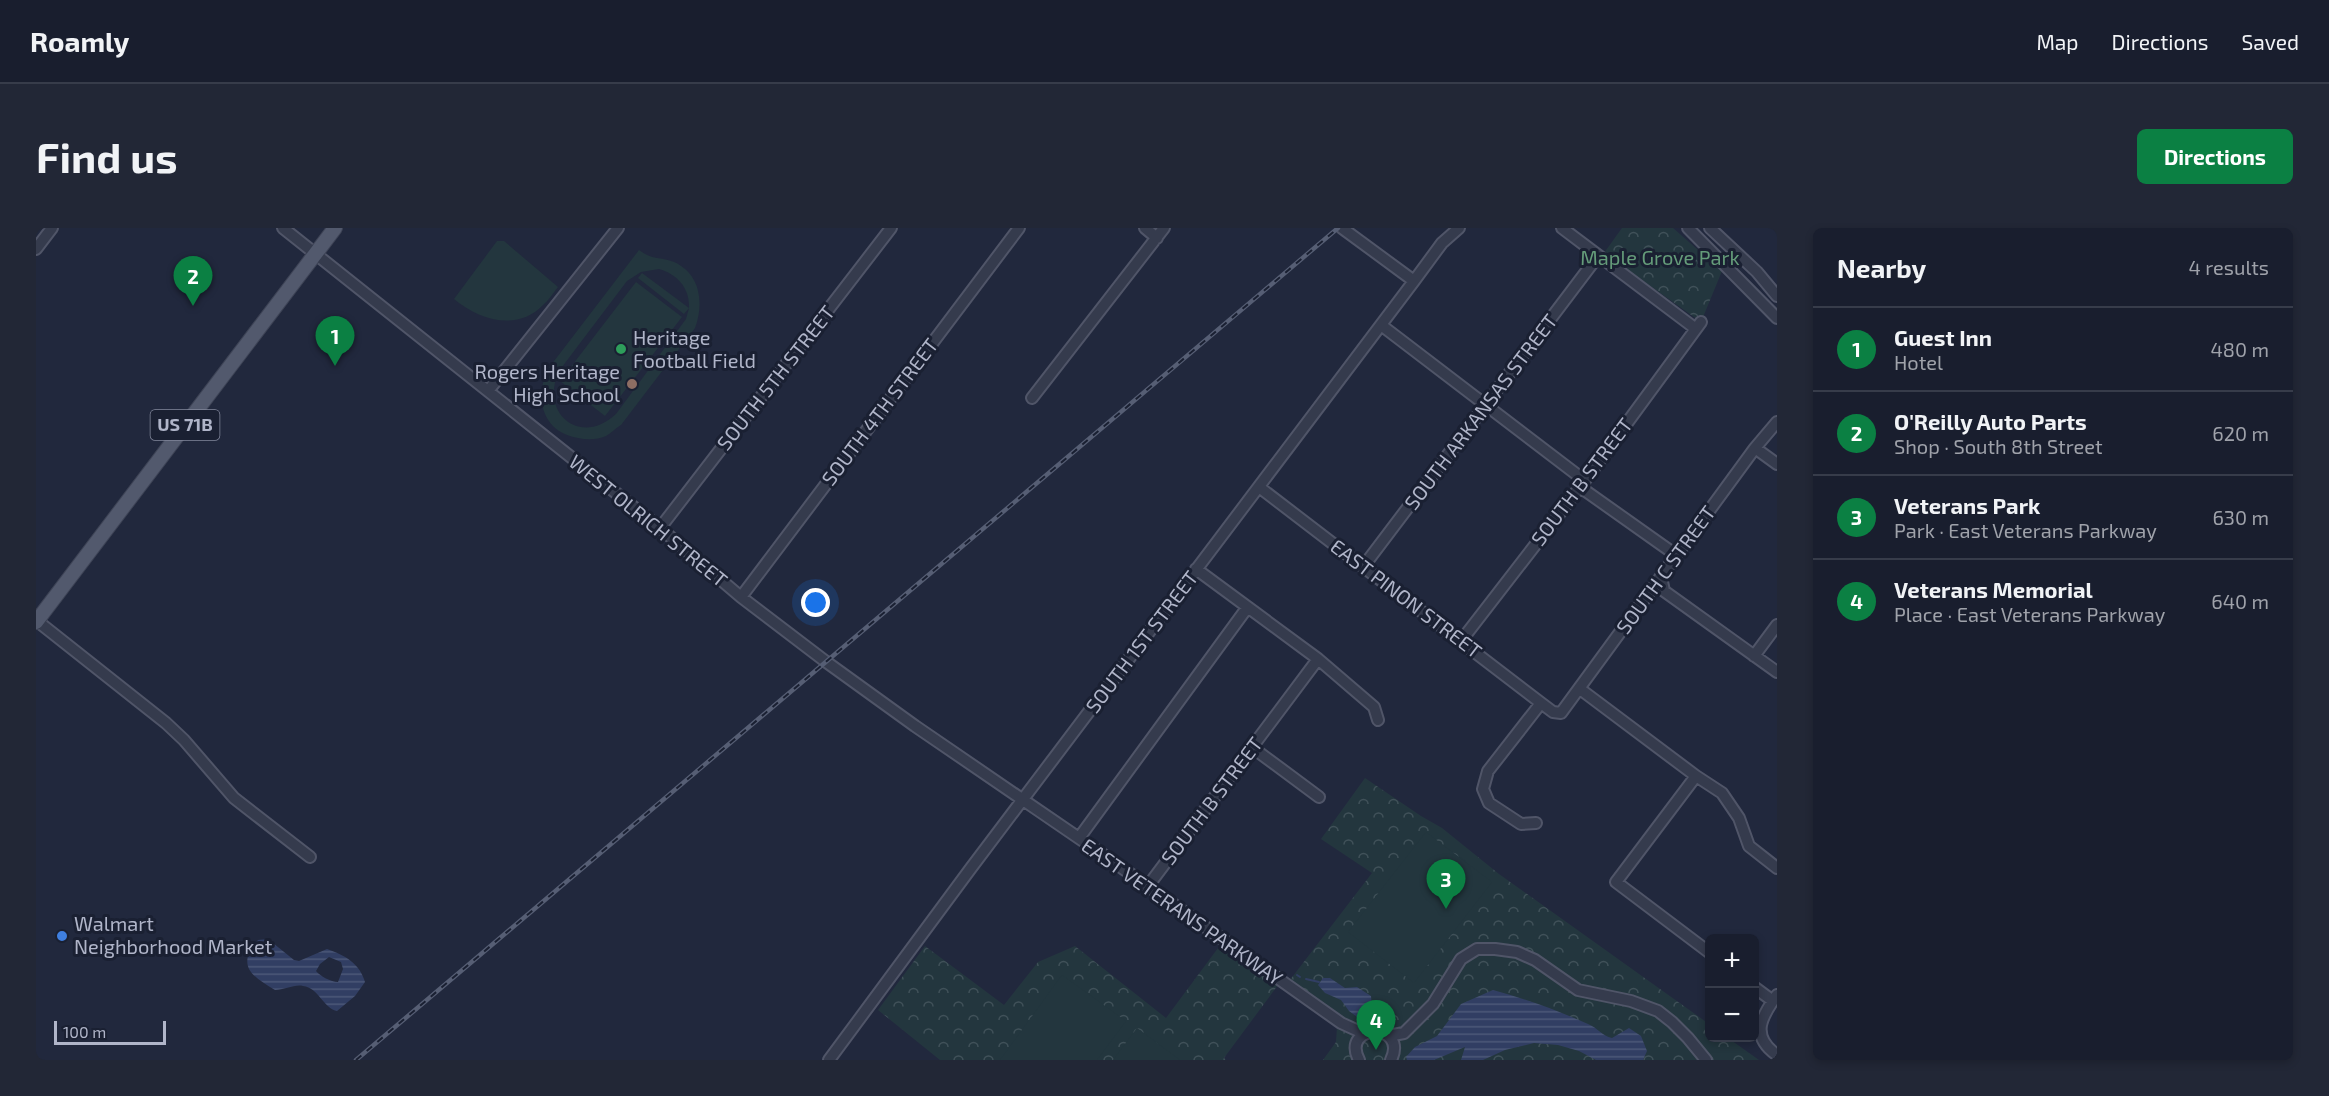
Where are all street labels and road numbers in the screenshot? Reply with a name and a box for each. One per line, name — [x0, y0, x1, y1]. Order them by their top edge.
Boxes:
street label: SOUTH 5TH STREET — [711, 300, 839, 454]
street label: SOUTH ARKANSAS STREET — [1399, 309, 1562, 514]
street label: SOUTH 4TH STREET — [816, 333, 943, 490]
road number: US 71B — [150, 410, 220, 440]
street label: SOUTH B STREET — [1525, 413, 1637, 550]
street label: WEST OLRICH STREET — [565, 449, 733, 592]
street label: SOUTH C STREET — [1611, 500, 1720, 638]
street label: EAST PINON STREET — [1326, 534, 1487, 663]
street label: SOUTH 1ST STREET — [1080, 565, 1203, 717]
street label: SOUTH B STREET — [1155, 732, 1267, 869]
street label: EAST VETERANS PARKWAY — [1077, 833, 1288, 990]

